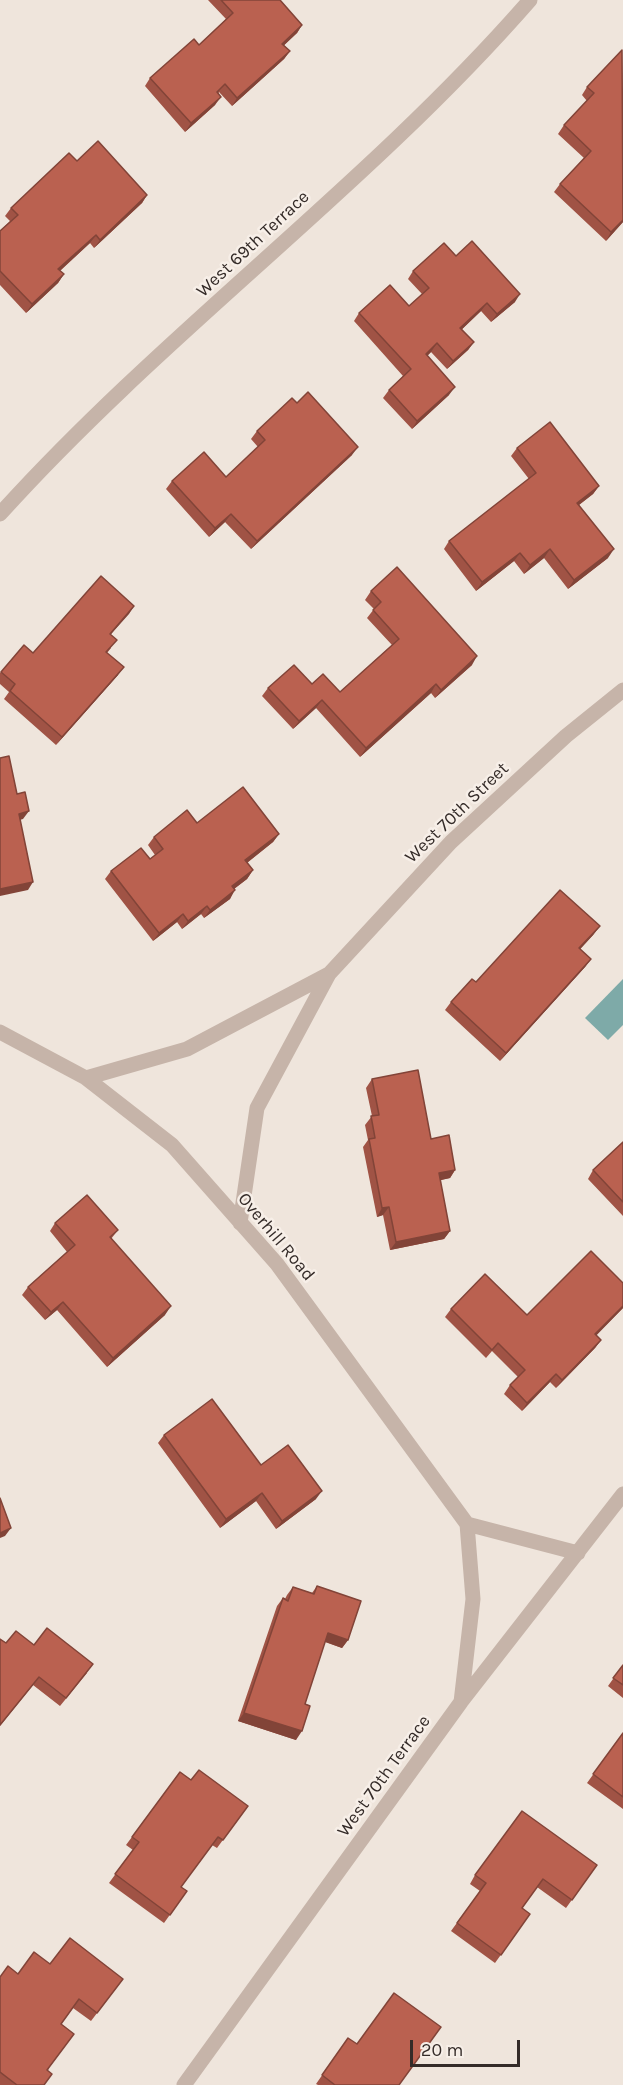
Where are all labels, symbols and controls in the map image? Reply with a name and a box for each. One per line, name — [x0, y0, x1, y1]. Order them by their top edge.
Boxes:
street label: West 69th Terrace — [192, 186, 314, 302]
street label: West 70th Street — [401, 758, 513, 868]
street label: Overhill Road — [233, 1189, 319, 1285]
street label: West 70th Terrace — [333, 1711, 435, 1841]
scale bar — [413, 2028, 522, 2066]
text: 20 m — [421, 2039, 463, 2061]

